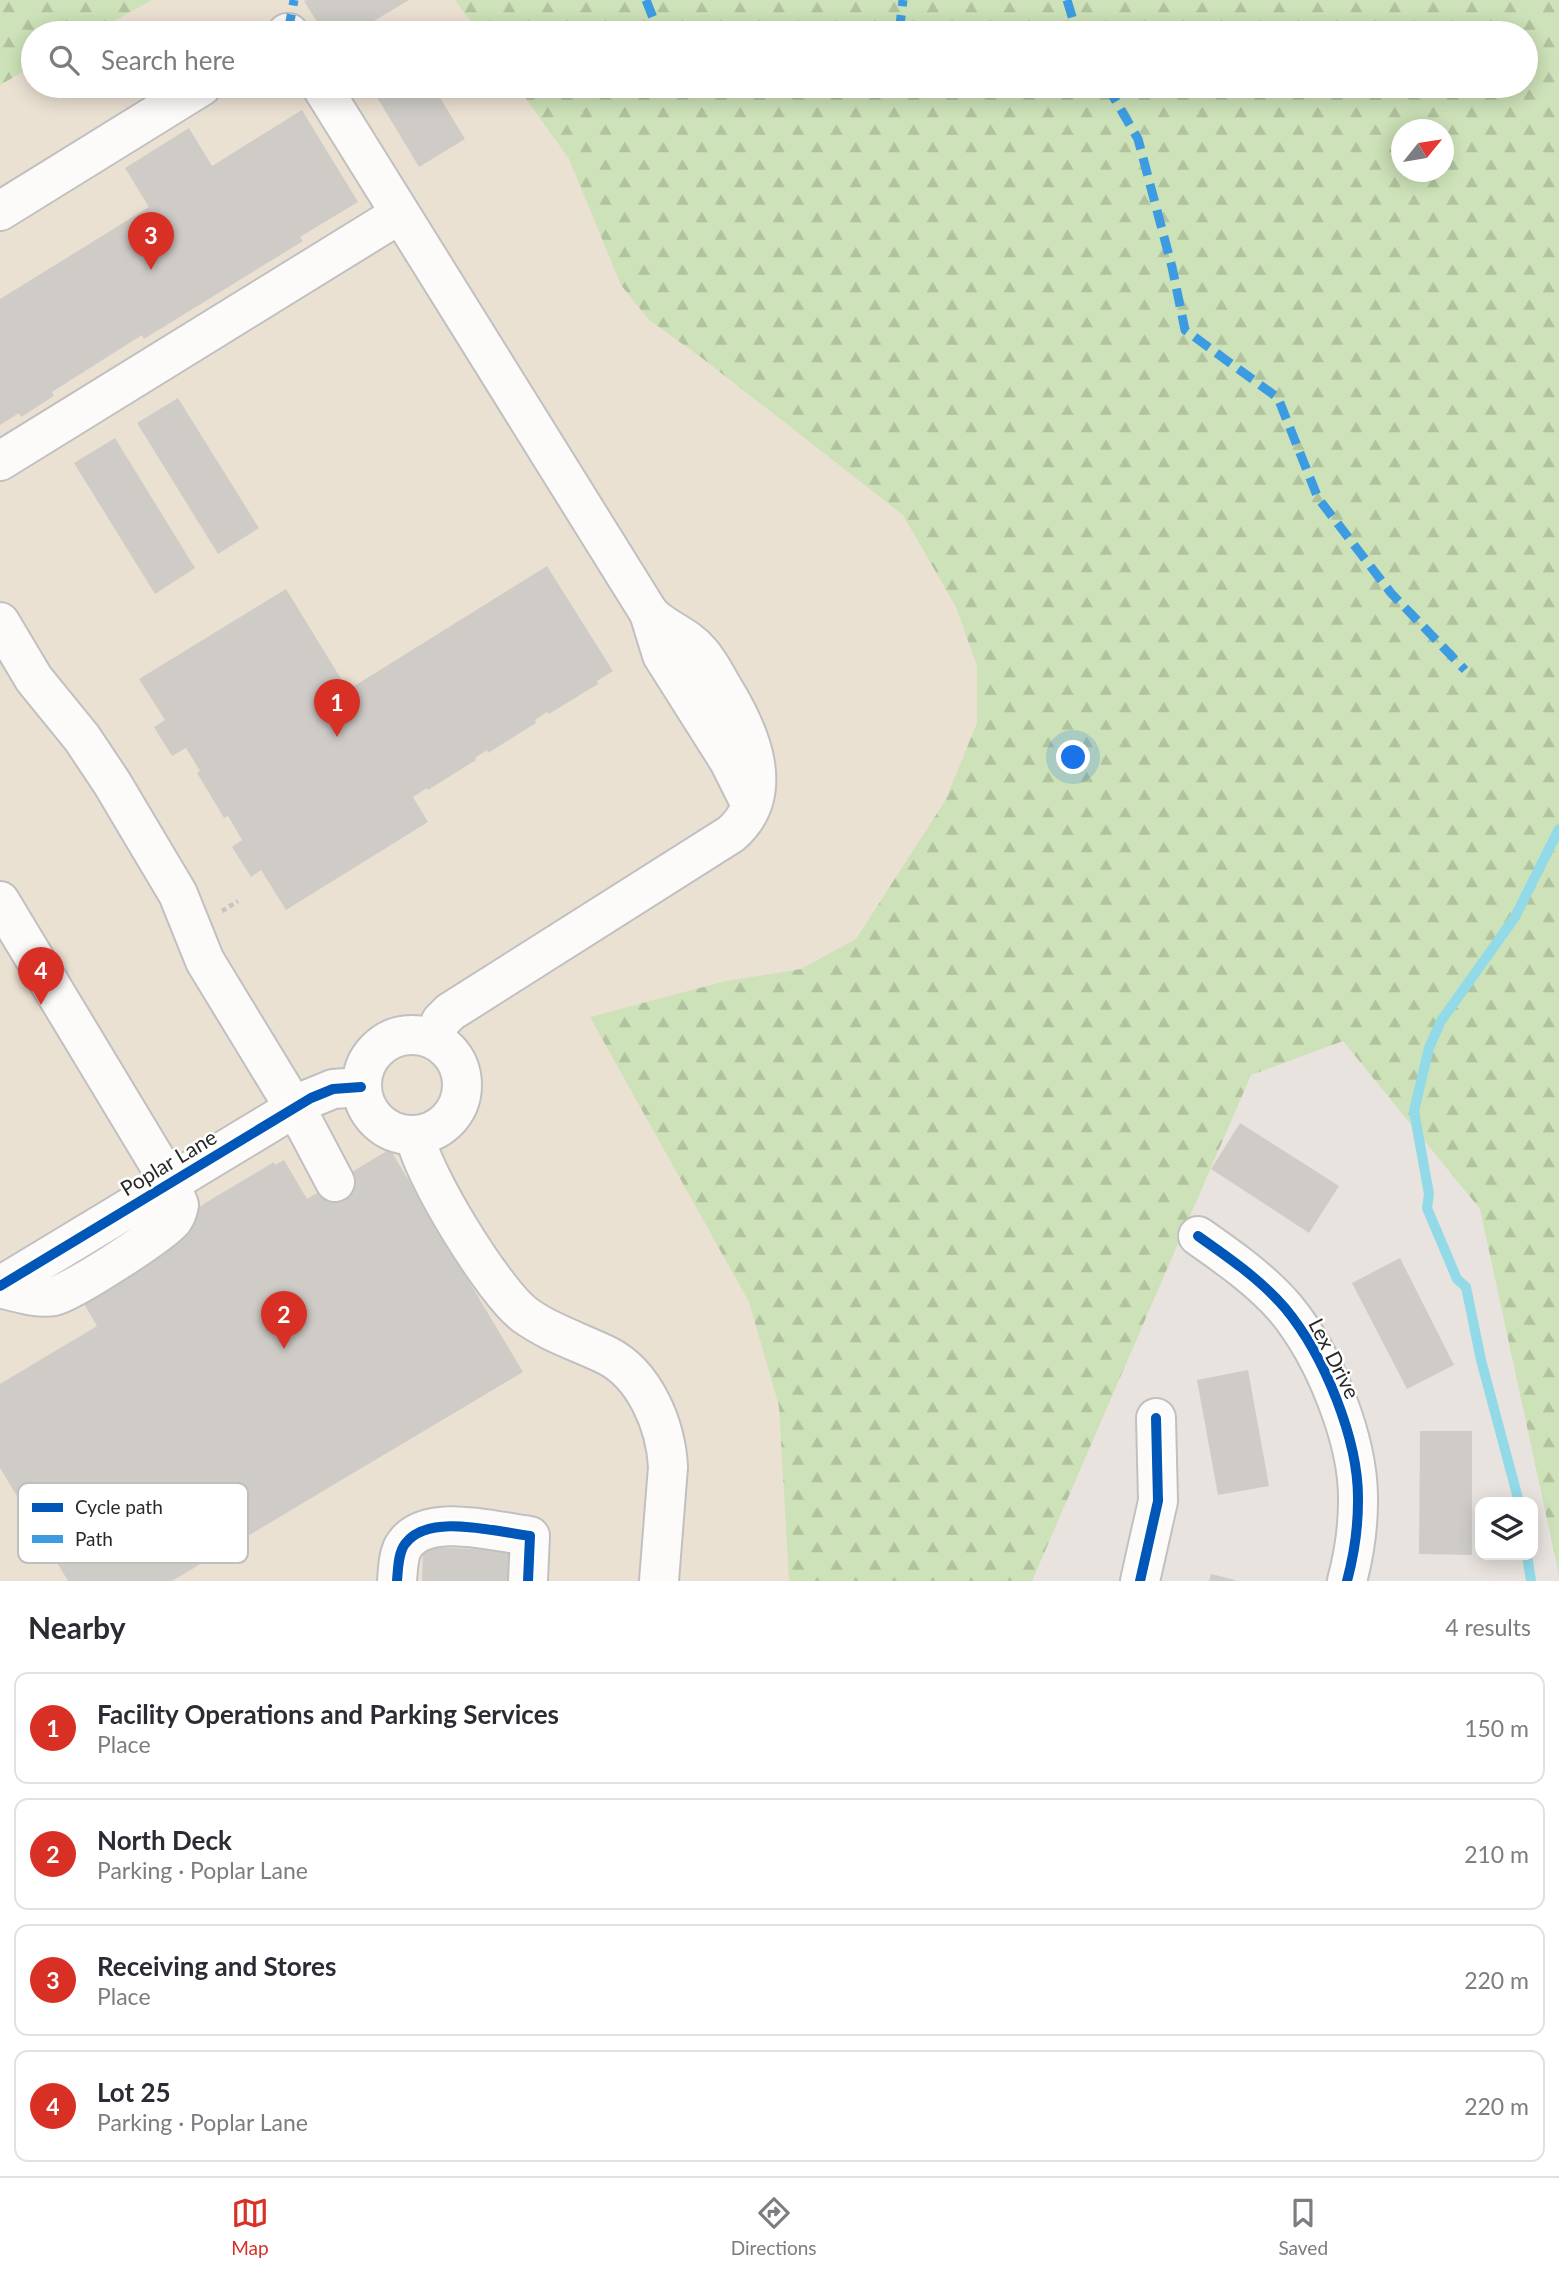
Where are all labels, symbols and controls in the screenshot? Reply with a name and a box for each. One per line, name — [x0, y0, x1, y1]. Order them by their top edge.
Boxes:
search box — [21, 21, 1538, 98]
icon: search — [45, 41, 83, 79]
text: Search here — [101, 44, 235, 76]
north arrow — [1391, 119, 1454, 182]
pin: 3 — [128, 212, 174, 270]
pin: 1 — [314, 679, 360, 737]
your location — [1056, 740, 1090, 774]
pin: 4 — [18, 947, 64, 1005]
street label: Poplar Lane — [115, 1124, 221, 1200]
pin: 2 — [261, 1291, 307, 1349]
street label: Lex Drive — [1304, 1314, 1366, 1402]
legend — [18, 1483, 248, 1563]
text: Cycle path — [75, 1495, 163, 1518]
map controls — [1475, 1497, 1538, 1560]
button: layers — [1475, 1497, 1538, 1560]
text: Path — [75, 1527, 113, 1550]
text: Nearby — [28, 1609, 126, 1645]
text: 4 results — [1445, 1613, 1531, 1641]
text: Facility Operations and Parking Services — [97, 1698, 559, 1730]
text: 1 — [46, 1714, 60, 1742]
text: 150 m — [1464, 1714, 1529, 1742]
text: Place — [97, 1730, 151, 1758]
text: North Deck — [97, 1824, 232, 1856]
text: 2 — [46, 1840, 60, 1868]
text: 210 m — [1464, 1840, 1529, 1868]
text: Parking · Poplar Lane — [97, 1856, 308, 1884]
text: Receiving and Stores — [97, 1950, 336, 1982]
text: 3 — [46, 1966, 60, 1994]
text: 220 m — [1464, 1966, 1529, 1994]
text: Place — [97, 1982, 151, 2010]
text: Lot 25 — [97, 2076, 171, 2108]
text: 4 — [46, 2092, 60, 2120]
text: 220 m — [1464, 2092, 1529, 2120]
text: Parking · Poplar Lane — [97, 2108, 308, 2136]
tab: Map — [231, 2194, 269, 2259]
tab: Directions — [731, 2194, 817, 2259]
tab: Saved — [1278, 2194, 1328, 2259]

